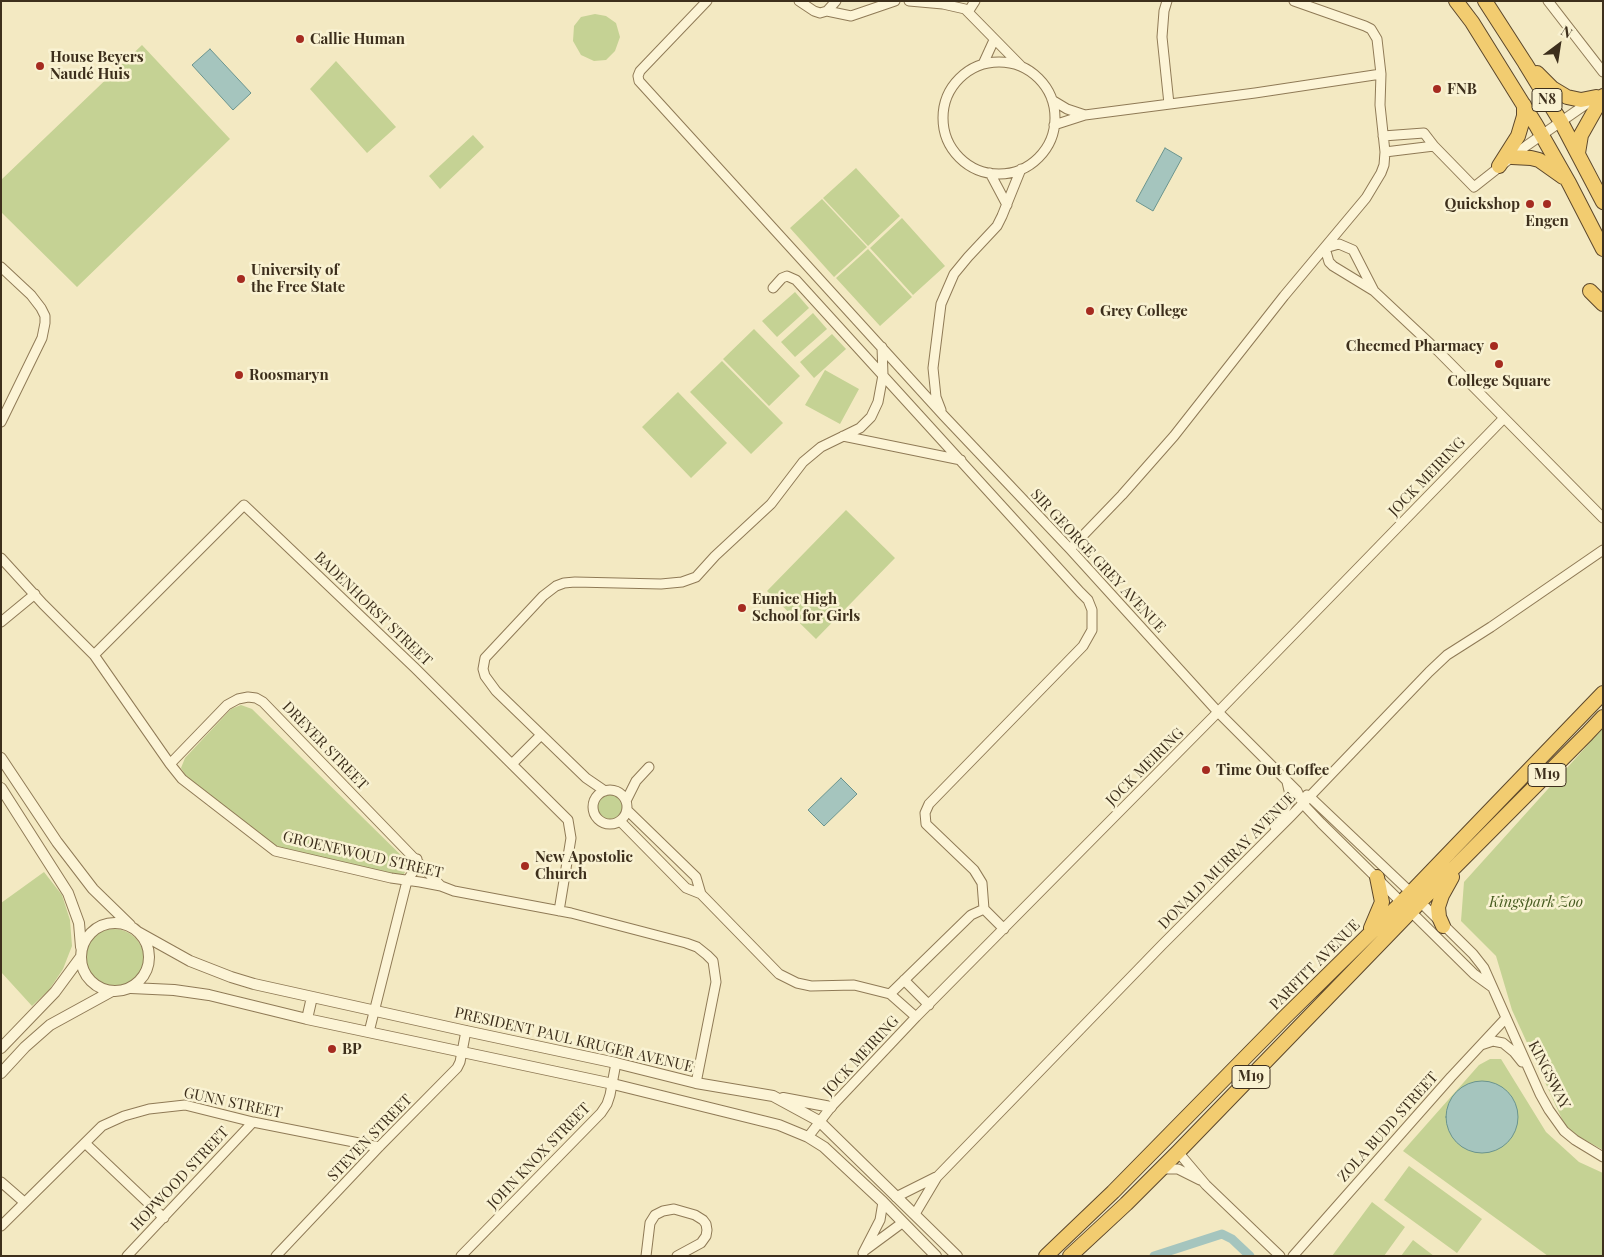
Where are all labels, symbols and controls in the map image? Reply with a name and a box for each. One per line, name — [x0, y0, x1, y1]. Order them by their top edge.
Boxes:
north arrow — [1534, 20, 1584, 70]
text: N — [1558, 21, 1576, 42]
place label: Callie Human — [310, 30, 405, 48]
marker: Callie Human — [294, 33, 306, 45]
place label: House Beyers Naudé Huis — [50, 48, 144, 83]
marker: House Beyers Naudé Huis — [34, 60, 46, 72]
place label: FNB — [1447, 80, 1477, 98]
marker: FNB — [1431, 83, 1443, 95]
road number: N8 — [1532, 88, 1562, 112]
place label: Quickshop — [1445, 195, 1520, 213]
marker: Quickshop — [1524, 198, 1536, 210]
marker: Engen — [1541, 198, 1553, 210]
place label: Engen — [1525, 212, 1569, 230]
place label: University of the Free State — [251, 261, 345, 296]
marker: University of the Free State — [235, 273, 247, 285]
place label: Grey College — [1100, 302, 1188, 320]
marker: Grey College — [1084, 305, 1096, 317]
place label: Checmed Pharmacy — [1346, 337, 1484, 355]
marker: Checmed Pharmacy — [1488, 340, 1500, 352]
marker: College Square — [1493, 358, 1505, 370]
place label: Roosmaryn — [249, 366, 329, 384]
marker: Roosmaryn — [233, 369, 245, 381]
place label: College Square — [1447, 372, 1551, 390]
street label: JOCK MEIRING — [1385, 434, 1469, 520]
street label: SIR GEORGE GREY AVENUE — [1027, 485, 1169, 637]
street label: BADENHORST STREET — [310, 548, 436, 670]
place label: Eunice High School for Girls — [752, 590, 860, 625]
marker: Eunice High School for Girls — [736, 602, 748, 614]
street label: DREYER STREET — [278, 698, 372, 794]
street label: JOCK MEIRING — [1102, 724, 1188, 810]
place label: Time Out Coffee — [1216, 761, 1329, 779]
marker: Time Out Coffee — [1200, 764, 1212, 776]
road number: M19 — [1528, 764, 1566, 786]
street label: DONALD MURRAY AVENUE — [1155, 789, 1299, 933]
street label: GROENEWOUD STREET — [281, 828, 445, 882]
place label: New Apostolic Church — [535, 848, 633, 883]
marker: New Apostolic Church — [519, 860, 531, 872]
park label: Kingspark Zoo — [1489, 893, 1583, 911]
street label: PARFITT AVENUE — [1266, 916, 1364, 1014]
street label: PRESIDENT PAUL KRUGER AVENUE — [453, 1004, 695, 1076]
street label: JOCK MEIRING — [819, 1012, 903, 1100]
street label: KINGSWAY — [1524, 1038, 1574, 1112]
place label: BP — [342, 1040, 362, 1058]
marker: BP — [326, 1043, 338, 1055]
road number: M19 — [1232, 1066, 1270, 1088]
street label: ZOLA BUDD STREET — [1334, 1068, 1442, 1186]
street label: GUNN STREET — [182, 1084, 284, 1122]
street label: STEVEN STREET — [324, 1091, 416, 1185]
street label: JOHN KNOX STREET — [484, 1099, 594, 1213]
street label: HOPWOOD STREET — [127, 1123, 233, 1235]

